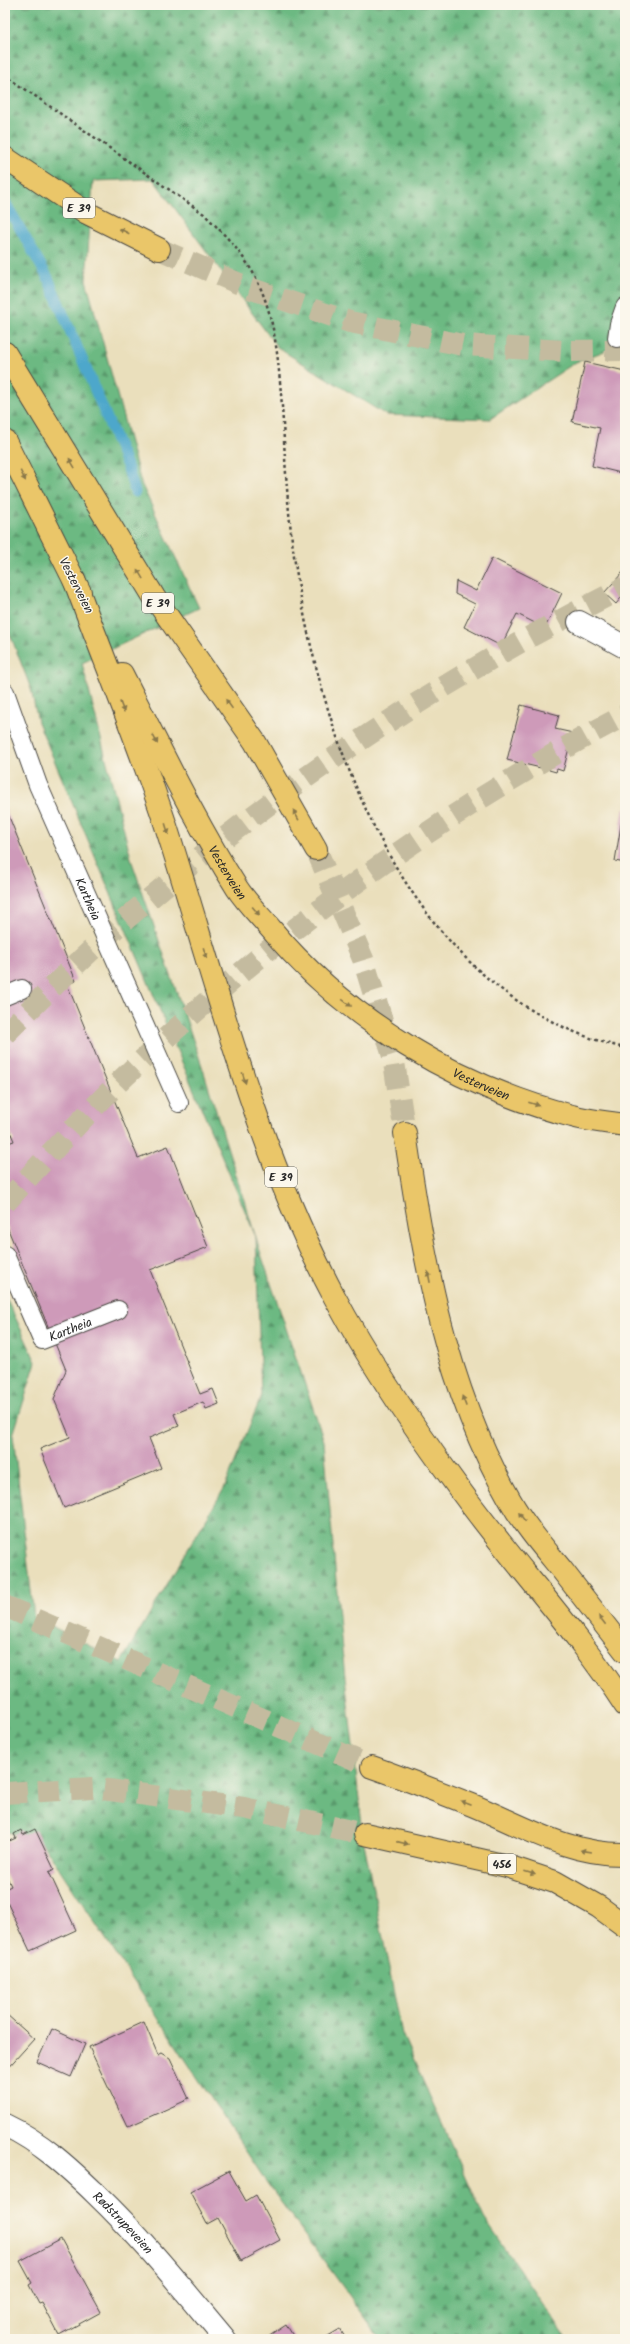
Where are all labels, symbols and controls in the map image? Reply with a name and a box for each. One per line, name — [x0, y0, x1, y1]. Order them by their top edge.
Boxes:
road number: E 39 — [63, 198, 95, 218]
one-way arrow — [118, 228, 129, 235]
one-way arrow — [68, 458, 76, 468]
one-way arrow — [20, 470, 26, 481]
street label: Vesterveien — [53, 554, 99, 618]
one-way arrow — [136, 568, 143, 580]
road number: E 39 — [142, 593, 174, 613]
one-way arrow — [225, 699, 233, 709]
one-way arrow — [119, 702, 125, 714]
one-way arrow — [152, 733, 158, 744]
one-way arrow — [293, 809, 300, 821]
one-way arrow — [164, 824, 170, 836]
street label: Vesterveien — [202, 842, 251, 905]
street label: Kartheia — [68, 874, 106, 924]
one-way arrow — [251, 905, 260, 916]
one-way arrow — [202, 948, 208, 960]
one-way arrow — [341, 999, 352, 1007]
street label: Vesterveien — [448, 1063, 513, 1107]
one-way arrow — [241, 1072, 247, 1084]
one-way arrow — [528, 1101, 540, 1107]
road number: E 39 — [265, 1167, 297, 1187]
one-way arrow — [426, 1270, 432, 1283]
street label: Kartheia — [46, 1312, 96, 1348]
one-way arrow — [461, 1395, 467, 1407]
one-way arrow — [518, 1512, 526, 1523]
one-way arrow — [597, 1615, 606, 1626]
one-way arrow — [459, 1799, 471, 1805]
one-way arrow — [397, 1840, 410, 1846]
one-way arrow — [580, 1848, 592, 1854]
road number: 456 — [488, 1854, 516, 1874]
one-way arrow — [524, 1870, 536, 1876]
street label: Rødstrupeveien — [87, 2187, 158, 2260]

